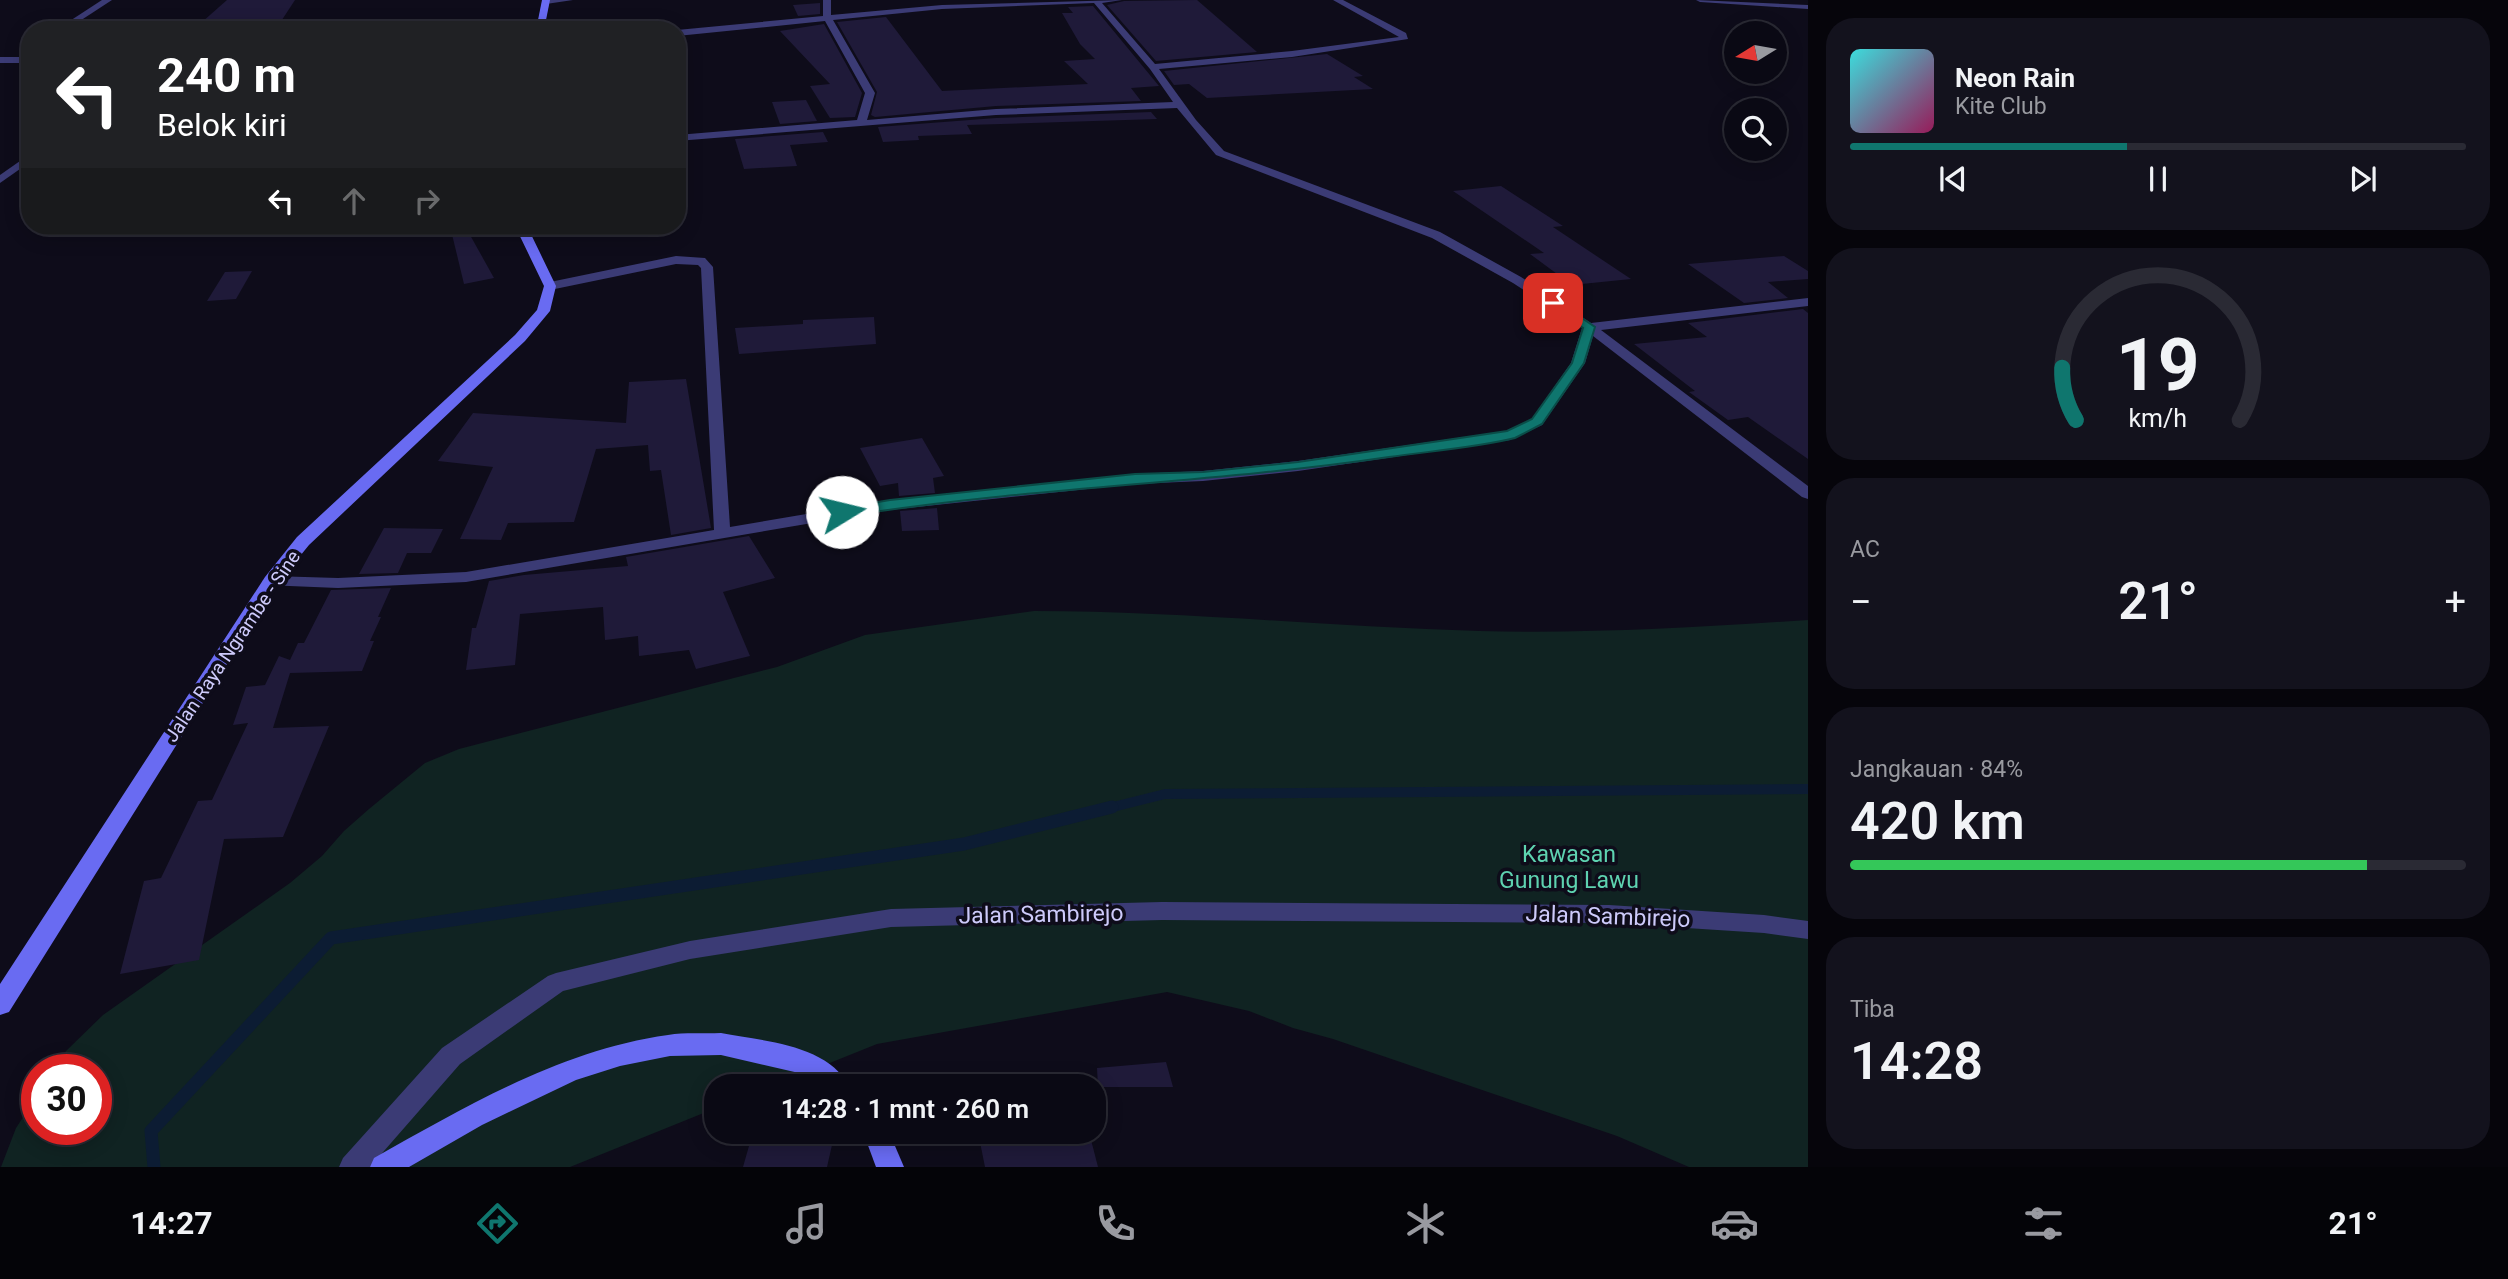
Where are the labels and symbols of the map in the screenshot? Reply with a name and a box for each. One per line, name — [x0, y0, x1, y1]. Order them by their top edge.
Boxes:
north arrow — [1724, 21, 1787, 84]
pin — [1523, 273, 1583, 333]
position arrow — [805, 475, 879, 549]
street label: Jalan Raya Ngrambe - Sine — [160, 546, 305, 746]
park label: Kawasan Gunung Lawu — [1499, 841, 1639, 894]
street label: Jalan Sambirejo — [958, 900, 1124, 929]
street label: Jalan Sambirejo — [1525, 900, 1691, 933]
speed limit sign: 30 — [21, 1054, 112, 1145]

